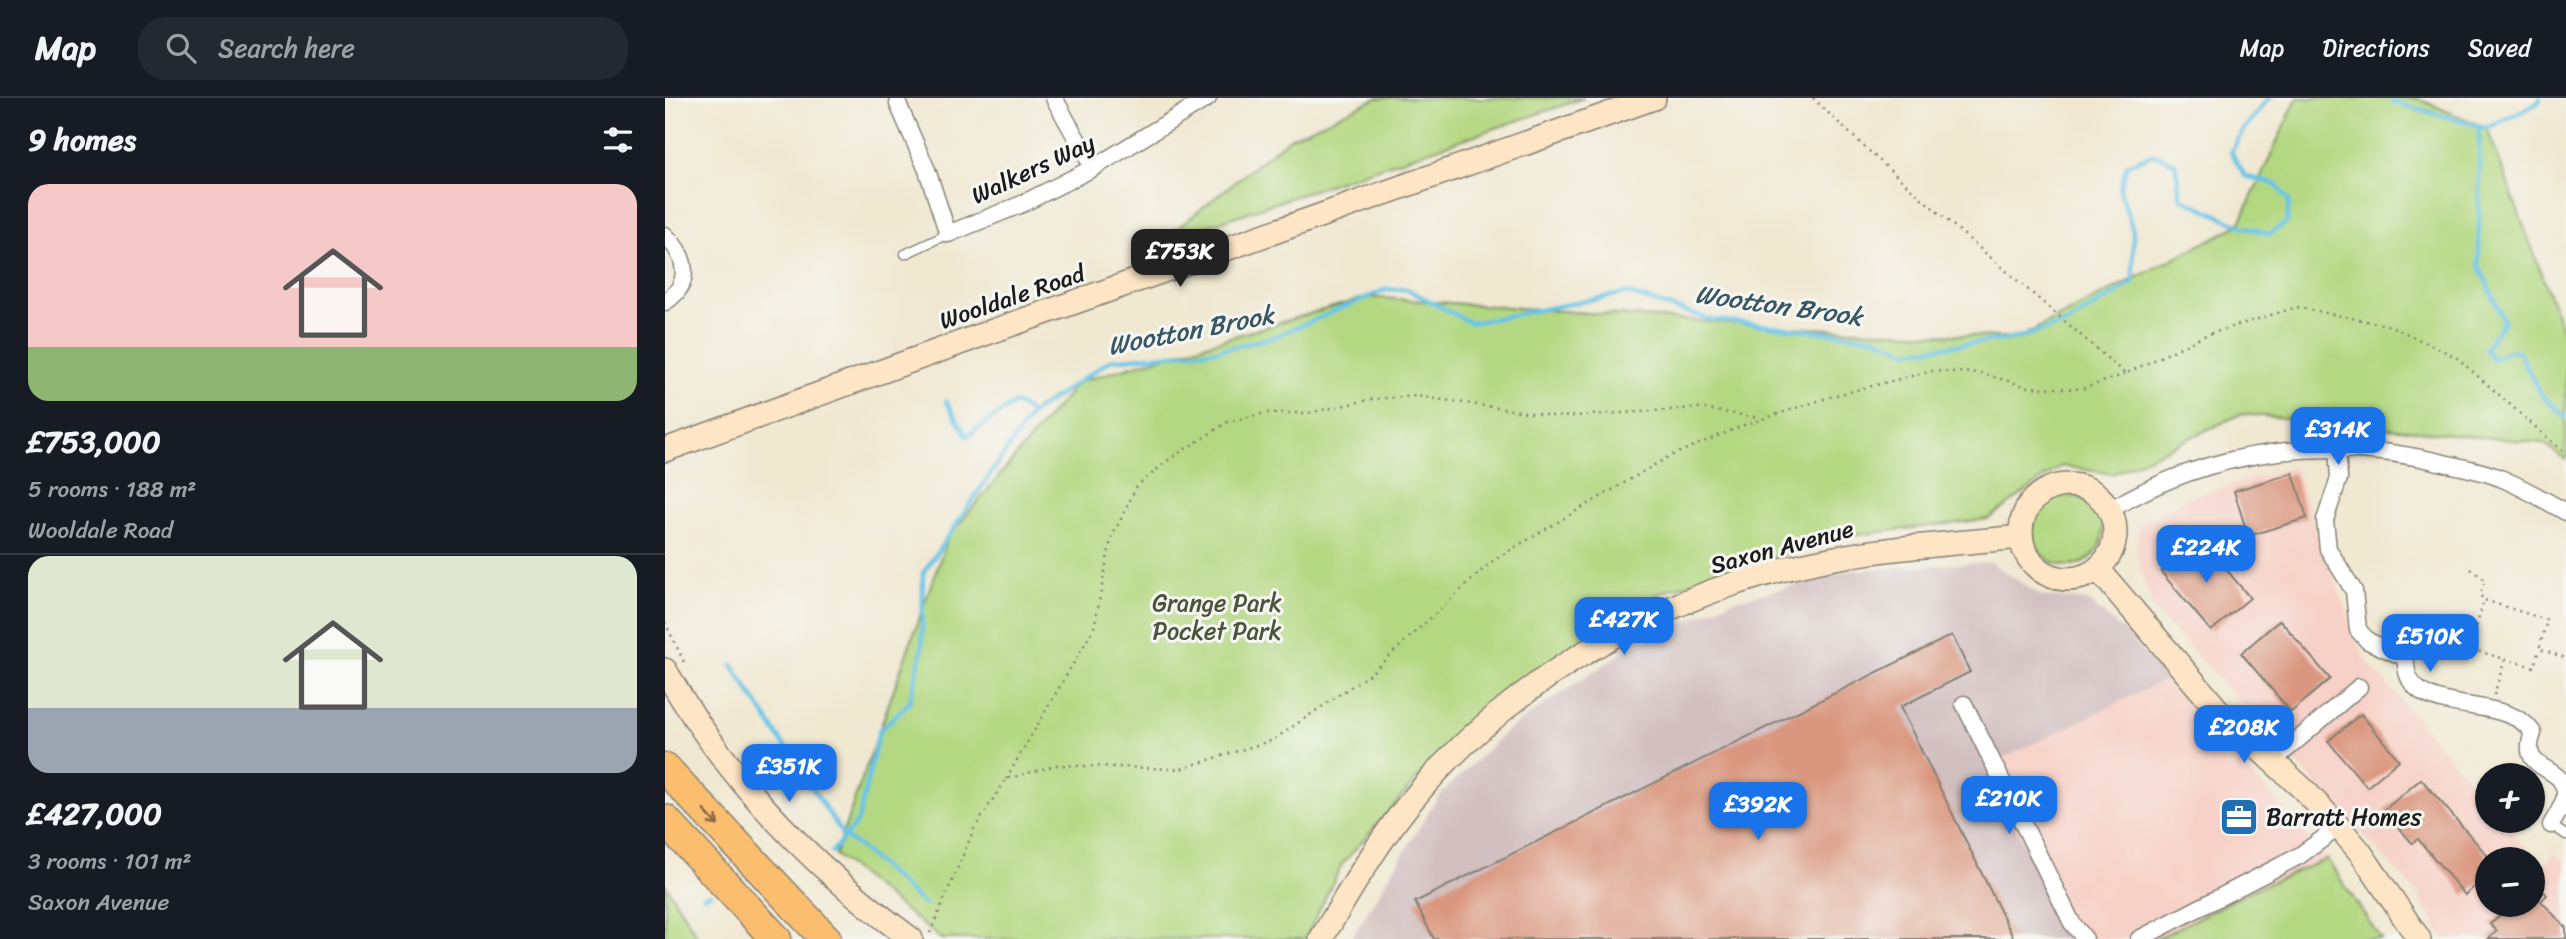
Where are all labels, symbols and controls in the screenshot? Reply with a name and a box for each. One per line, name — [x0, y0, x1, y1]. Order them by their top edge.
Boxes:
search box — [138, 17, 628, 80]
text: Map — [35, 19, 96, 77]
text: Search here — [218, 25, 355, 71]
text: Map — [2240, 27, 2284, 69]
text: Directions — [2322, 27, 2430, 69]
text: Saved — [2468, 27, 2531, 69]
icon: search — [162, 29, 200, 67]
text: 9 homes — [28, 113, 136, 167]
icon: filters — [599, 121, 637, 159]
street label: Walkers Way — [964, 122, 1102, 216]
icon: home — [270, 230, 396, 356]
pin: £753K — [1131, 230, 1229, 289]
text: £753K — [1147, 231, 1213, 272]
street label: Wooldale Road — [934, 252, 1093, 341]
water label: Wootton Brook — [1692, 270, 1868, 340]
water label: Wootton Brook — [1104, 291, 1280, 369]
pin: £314K — [2289, 408, 2387, 467]
text: £314K — [2306, 409, 2370, 450]
text: £753,000 — [28, 415, 161, 469]
text: 5 rooms · 188 m² — [28, 469, 196, 510]
street label: Saxon Avenue — [1705, 508, 1859, 586]
text: Wooldale Road — [28, 510, 173, 551]
pin: £224K — [2157, 526, 2255, 585]
text: £224K — [2172, 527, 2240, 568]
park label: Grange Park Pocket Park — [1152, 582, 1282, 652]
pin: £427K — [1575, 598, 1673, 657]
text: £427K — [1591, 599, 1657, 640]
icon: home — [270, 602, 396, 728]
pin: £510K — [2381, 614, 2479, 674]
text: £510K — [2398, 616, 2462, 657]
pin: £208K — [2195, 706, 2293, 765]
text: £208K — [2210, 707, 2278, 748]
pin: £351K — [740, 744, 838, 804]
text: £351K — [758, 746, 820, 787]
map controls — [2475, 763, 2545, 917]
button: + — [2475, 763, 2545, 833]
pin: £210K — [1960, 776, 2058, 836]
text: £210K — [1977, 778, 2041, 819]
pin: £392K — [1709, 782, 1807, 842]
text: £392K — [1725, 784, 1791, 825]
text: £427,000 — [28, 787, 162, 841]
office icon: Barratt Homes — [2218, 796, 2260, 838]
place label: Barratt Homes — [2266, 796, 2423, 838]
one-way arrow — [703, 809, 720, 826]
text: 3 rooms · 101 m² — [28, 841, 192, 882]
button: − — [2475, 847, 2545, 917]
text: Saxon Avenue — [28, 882, 169, 923]

